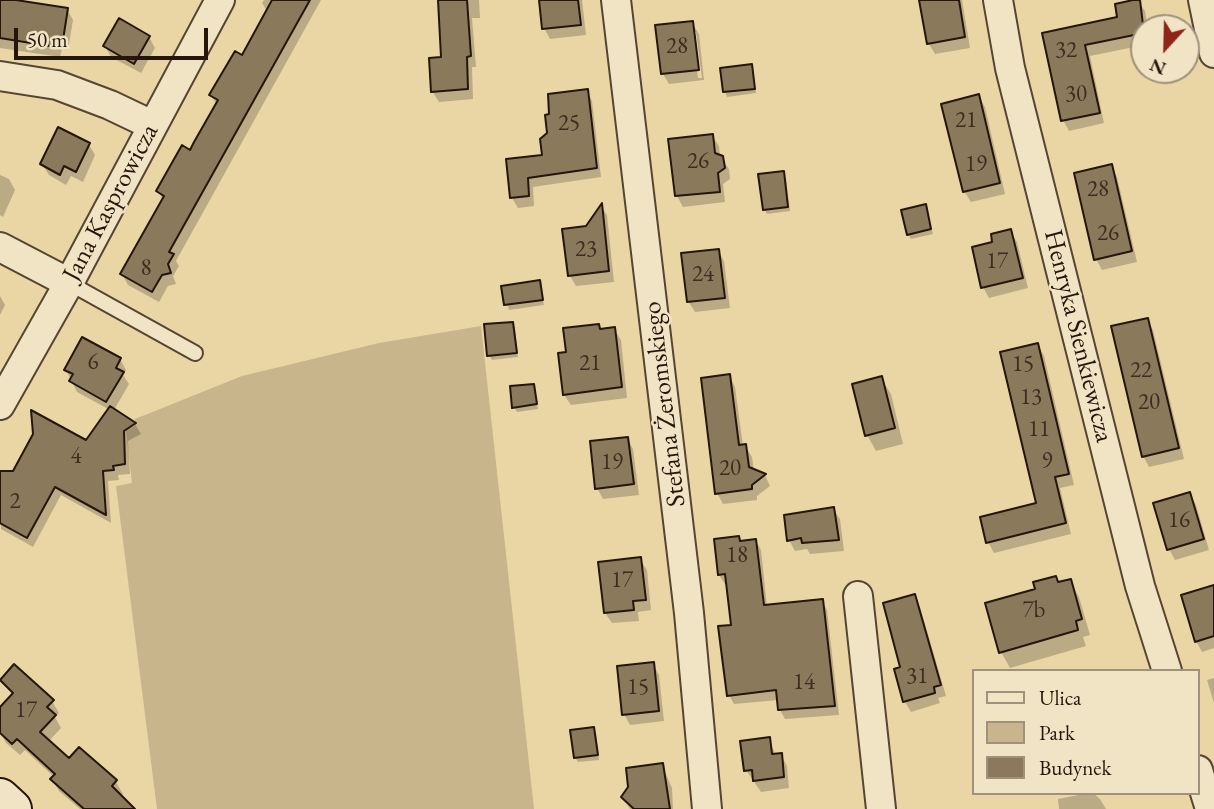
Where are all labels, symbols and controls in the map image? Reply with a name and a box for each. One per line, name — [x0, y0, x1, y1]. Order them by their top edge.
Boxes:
scale bar — [18, 14, 212, 58]
north arrow — [1130, 14, 1200, 84]
text: 50 m — [27, 26, 68, 53]
house number: 28 — [666, 33, 688, 61]
house number: 32 — [1055, 37, 1077, 65]
text: N — [1146, 53, 1170, 82]
house number: 30 — [1065, 81, 1087, 109]
house number: 21 — [955, 107, 977, 135]
house number: 25 — [558, 110, 580, 138]
street label: Jana Kasprowicza — [56, 119, 166, 287]
house number: 26 — [687, 148, 709, 176]
house number: 19 — [965, 151, 987, 179]
house number: 28 — [1087, 176, 1109, 204]
house number: 26 — [1097, 220, 1119, 248]
street label: Henryka Sienkiewicza — [1036, 226, 1120, 446]
house number: 23 — [575, 236, 597, 264]
house number: 17 — [986, 248, 1008, 276]
house number: 8 — [140, 255, 152, 283]
house number: 24 — [692, 261, 714, 289]
street label: Stefana Żeromskiego — [637, 300, 693, 508]
house number: 6 — [87, 349, 99, 377]
house number: 21 — [579, 350, 601, 378]
house number: 15 — [1012, 351, 1034, 379]
house number: 22 — [1130, 357, 1152, 385]
house number: 13 — [1020, 384, 1042, 412]
house number: 20 — [1138, 389, 1160, 417]
house number: 11 — [1028, 416, 1050, 444]
house number: 4 — [70, 443, 82, 471]
house number: 9 — [1041, 448, 1053, 476]
house number: 19 — [601, 449, 623, 477]
house number: 20 — [719, 455, 741, 483]
house number: 2 — [9, 488, 21, 516]
house number: 16 — [1168, 507, 1190, 535]
house number: 18 — [726, 542, 748, 570]
house number: 17 — [611, 567, 633, 595]
house number: 7b — [1023, 597, 1045, 625]
house number: 31 — [906, 663, 928, 691]
house number: 14 — [793, 669, 815, 697]
legend — [972, 669, 1200, 795]
house number: 15 — [627, 674, 649, 702]
text: Ulica — [1039, 684, 1081, 711]
house number: 17 — [15, 697, 37, 725]
text: Park — [1039, 719, 1075, 746]
text: Budynek — [1039, 754, 1111, 781]

